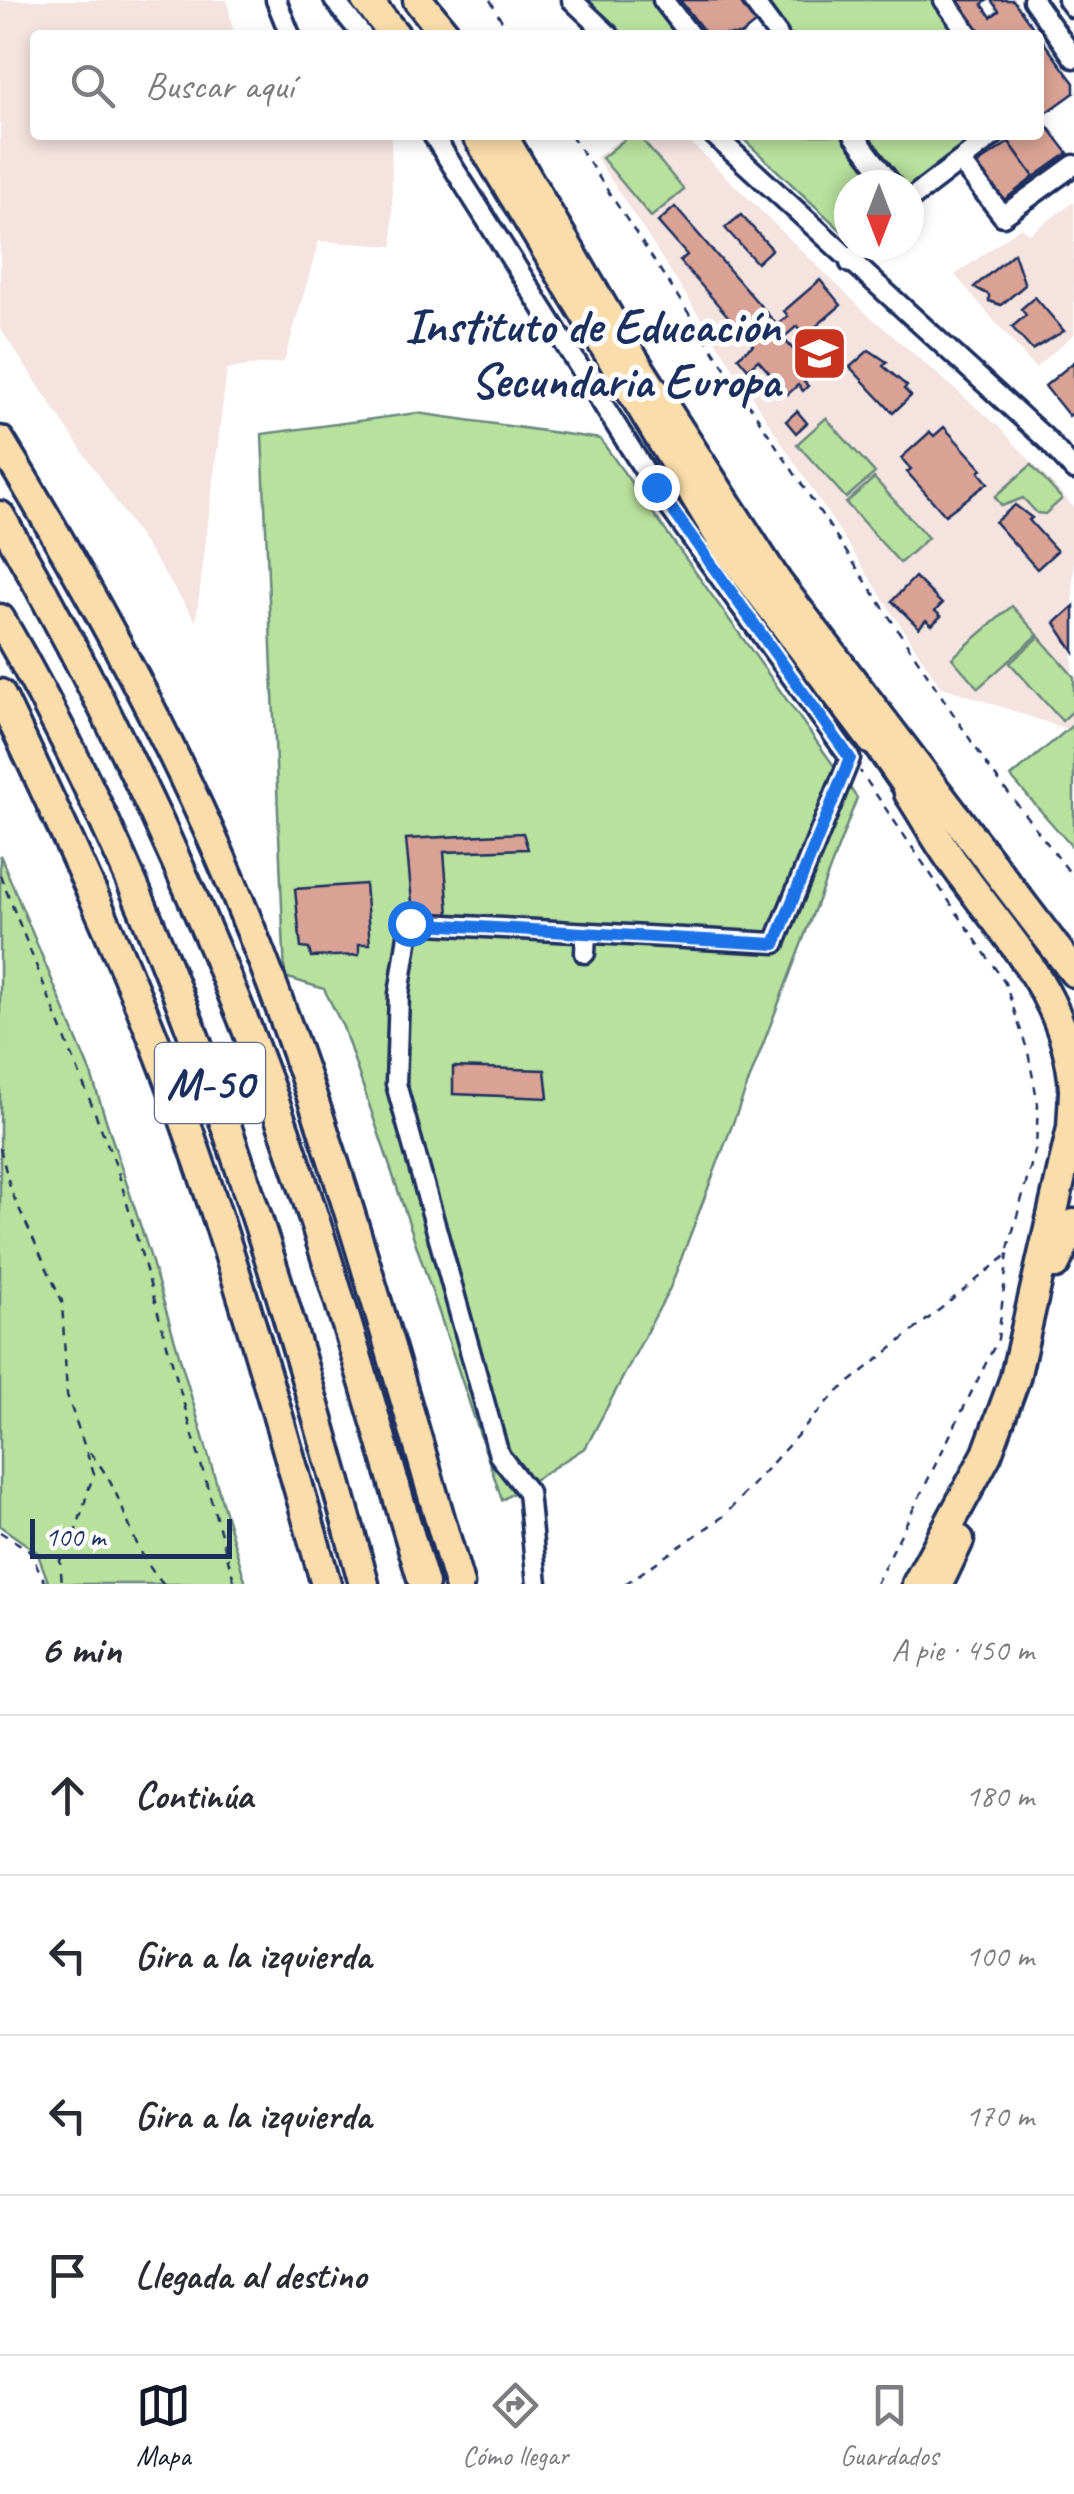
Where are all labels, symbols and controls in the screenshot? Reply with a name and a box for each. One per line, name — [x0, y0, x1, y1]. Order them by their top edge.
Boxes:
search box — [30, 30, 1044, 140]
icon: search — [65, 58, 120, 113]
text: Buscar aquí — [145, 62, 294, 109]
north arrow — [834, 170, 924, 260]
place label: Instituto de Educación Secundaria Europa — [404, 296, 783, 411]
school or university icon: Instituto de Educación Secundaria Europa — [789, 324, 849, 384]
route end — [634, 465, 680, 511]
route start — [388, 901, 434, 947]
road number: M-50 — [155, 1043, 265, 1123]
scale bar — [30, 1514, 232, 1558]
text: 100 m — [45, 1519, 105, 1554]
text: 6 min — [40, 1623, 121, 1676]
text: A pie · 450 m — [891, 1629, 1034, 1670]
icon: ahead — [40, 1768, 95, 1823]
text: Continúa — [135, 1772, 253, 1819]
text: 180 m — [965, 1775, 1034, 1816]
icon: left — [40, 1928, 95, 1983]
text: Gira a la izquierda — [135, 1932, 371, 1979]
text: 100 m — [965, 1935, 1034, 1976]
icon: left — [40, 2088, 95, 2143]
text: Gira a la izquierda — [135, 2092, 371, 2139]
text: 170 m — [965, 2095, 1034, 2136]
icon: arrive — [40, 2248, 95, 2303]
text: Llegada al destino — [135, 2252, 366, 2299]
tab: Mapa — [136, 2378, 191, 2473]
tab: Cómo llegar — [462, 2378, 568, 2473]
tab: Guardados — [840, 2378, 938, 2473]

